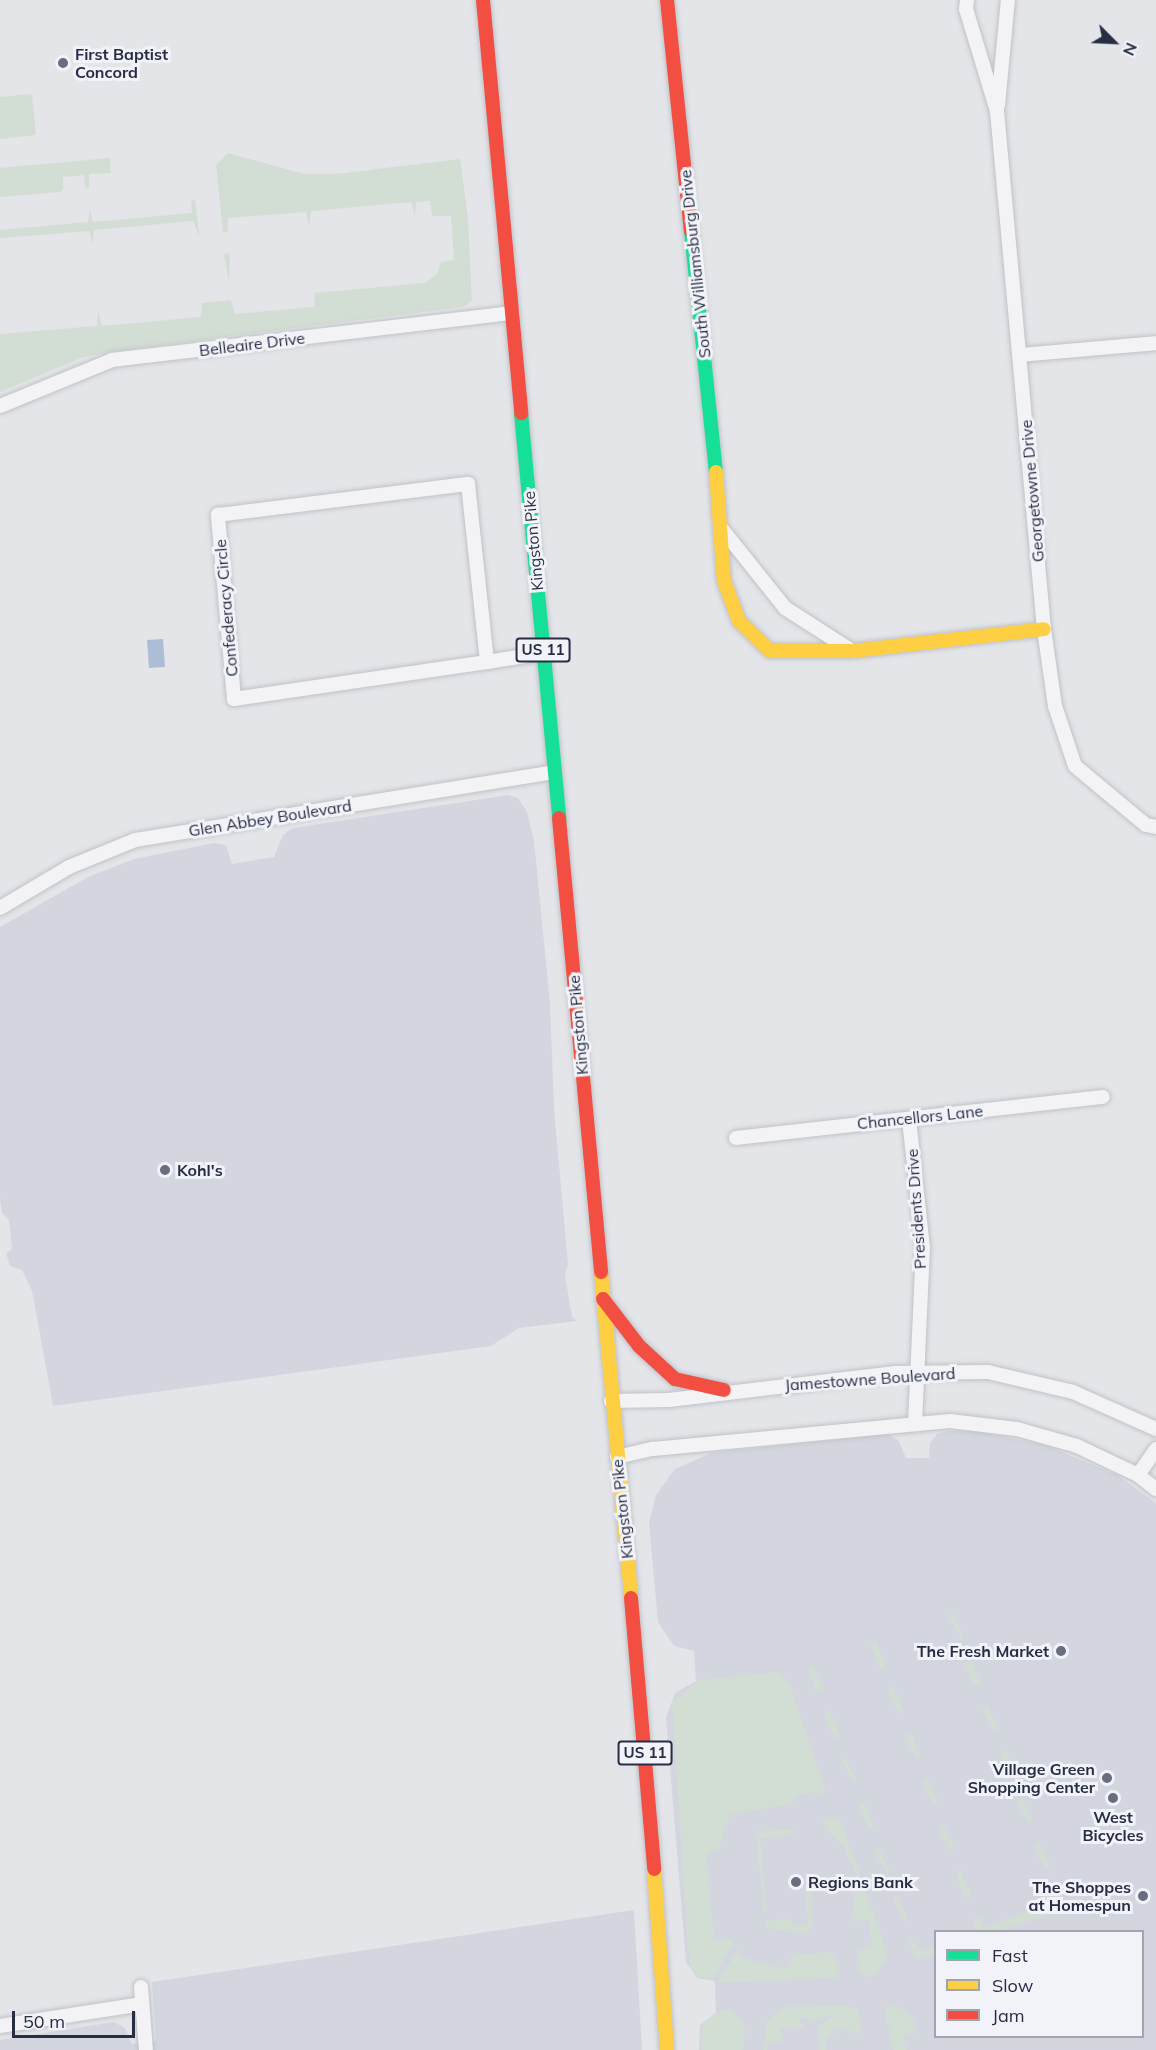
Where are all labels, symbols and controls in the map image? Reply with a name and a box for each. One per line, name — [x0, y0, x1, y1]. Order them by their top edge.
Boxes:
north arrow — [1084, 12, 1144, 72]
text: N — [1119, 40, 1142, 59]
place label: First Baptist Concord — [75, 44, 168, 82]
marker: First Baptist Concord — [56, 56, 70, 70]
street label: South Williamsburg Drive — [676, 169, 714, 359]
street label: Belleaire Drive — [198, 328, 306, 360]
street label: Georgetowne Drive — [1016, 419, 1048, 563]
street label: Kingston Pike — [519, 490, 547, 592]
street label: Confederacy Circle — [210, 538, 242, 678]
road number: US 11 — [514, 638, 572, 662]
street label: Glen Abbey Boulevard — [187, 796, 353, 840]
street label: Kingston Pike — [564, 974, 592, 1076]
street label: Chancellors Lane — [856, 1101, 984, 1133]
street label: Presidents Drive — [902, 1148, 930, 1270]
place label: Kohl's — [177, 1160, 223, 1180]
marker: Kohl's — [158, 1163, 172, 1177]
street label: Jamestowne Boulevard — [784, 1363, 956, 1395]
street label: Kingston Pike — [607, 1458, 637, 1560]
place label: The Fresh Market — [917, 1641, 1049, 1661]
marker: The Fresh Market — [1054, 1644, 1068, 1658]
road number: US 11 — [616, 1741, 674, 1765]
place label: Village Green Shopping Center — [968, 1759, 1095, 1797]
marker: Village Green Shopping Center — [1100, 1771, 1114, 1785]
marker: West Bicycles — [1106, 1791, 1120, 1805]
place label: West Bicycles — [1083, 1807, 1143, 1845]
place label: Regions Bank — [808, 1872, 913, 1892]
marker: Regions Bank — [789, 1875, 803, 1889]
place label: The Shoppes at Homespun — [1029, 1877, 1131, 1915]
marker: The Shoppes at Homespun — [1136, 1889, 1150, 1903]
legend — [934, 1930, 1144, 2038]
text: Fast — [992, 1944, 1028, 1967]
text: Slow — [992, 1974, 1033, 1997]
scale bar — [15, 1999, 138, 2037]
text: Jam — [992, 2004, 1025, 2027]
text: 50 m — [23, 2010, 65, 2033]

